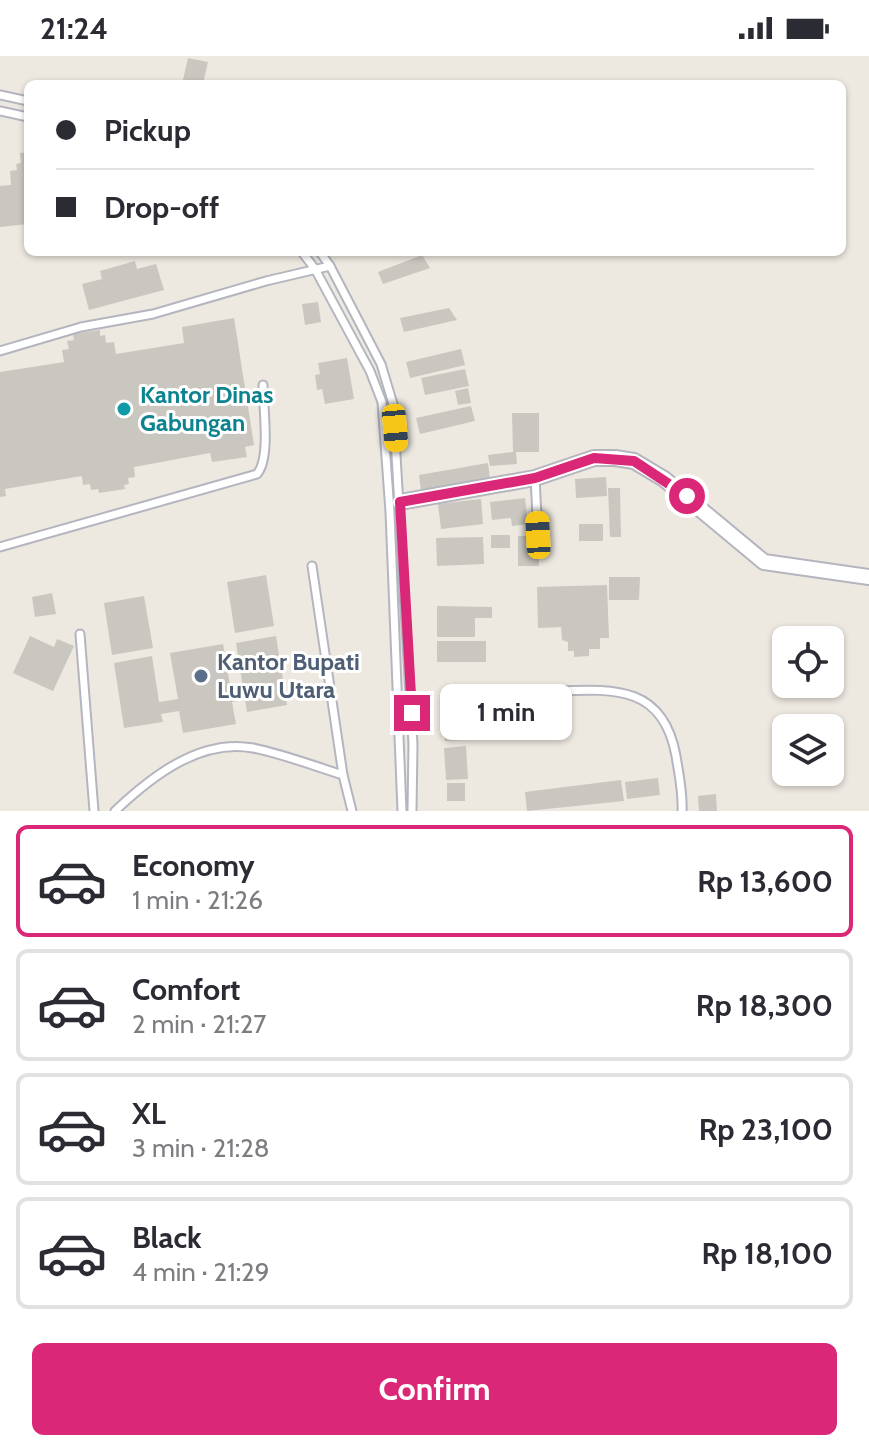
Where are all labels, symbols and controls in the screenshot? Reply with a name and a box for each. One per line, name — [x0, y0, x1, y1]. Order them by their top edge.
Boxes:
text: 21:24 — [40, 10, 108, 47]
text: Pickup — [104, 112, 191, 149]
text: Drop-off — [104, 189, 219, 226]
place label: Kantor Dinas Gabungan — [140, 380, 273, 437]
marker: Kantor Dinas Gabungan — [115, 400, 133, 418]
car — [381, 403, 409, 453]
route start — [669, 478, 705, 514]
car — [525, 510, 551, 560]
map controls — [772, 626, 844, 786]
button: locate — [772, 626, 844, 698]
place label: Kantor Bupati Luwu Utara — [217, 647, 360, 704]
marker: Kantor Bupati Luwu Utara — [192, 667, 210, 685]
callout: 1 min — [440, 685, 572, 741]
route end — [394, 695, 430, 731]
text: 1 min — [477, 696, 535, 728]
button: layers — [772, 714, 844, 786]
icon: car — [36, 845, 108, 917]
text: Economy — [132, 847, 255, 884]
text: Rp 13,600 — [697, 863, 833, 900]
text: 1 min · 21:26 — [132, 884, 263, 916]
icon: car — [36, 969, 108, 1041]
text: Comfort — [132, 971, 240, 1008]
text: Rp 18,300 — [696, 987, 833, 1024]
text: 2 min · 21:27 — [132, 1008, 266, 1040]
icon: car — [36, 1093, 108, 1165]
text: XL — [132, 1095, 166, 1132]
text: Rp 23,100 — [699, 1111, 833, 1148]
text: 3 min · 21:28 — [132, 1132, 270, 1164]
icon: car — [36, 1217, 108, 1289]
text: Black — [132, 1219, 202, 1256]
text: Rp 18,100 — [702, 1235, 833, 1272]
text: 4 min · 21:29 — [132, 1256, 270, 1288]
button: Confirm — [32, 1343, 837, 1435]

